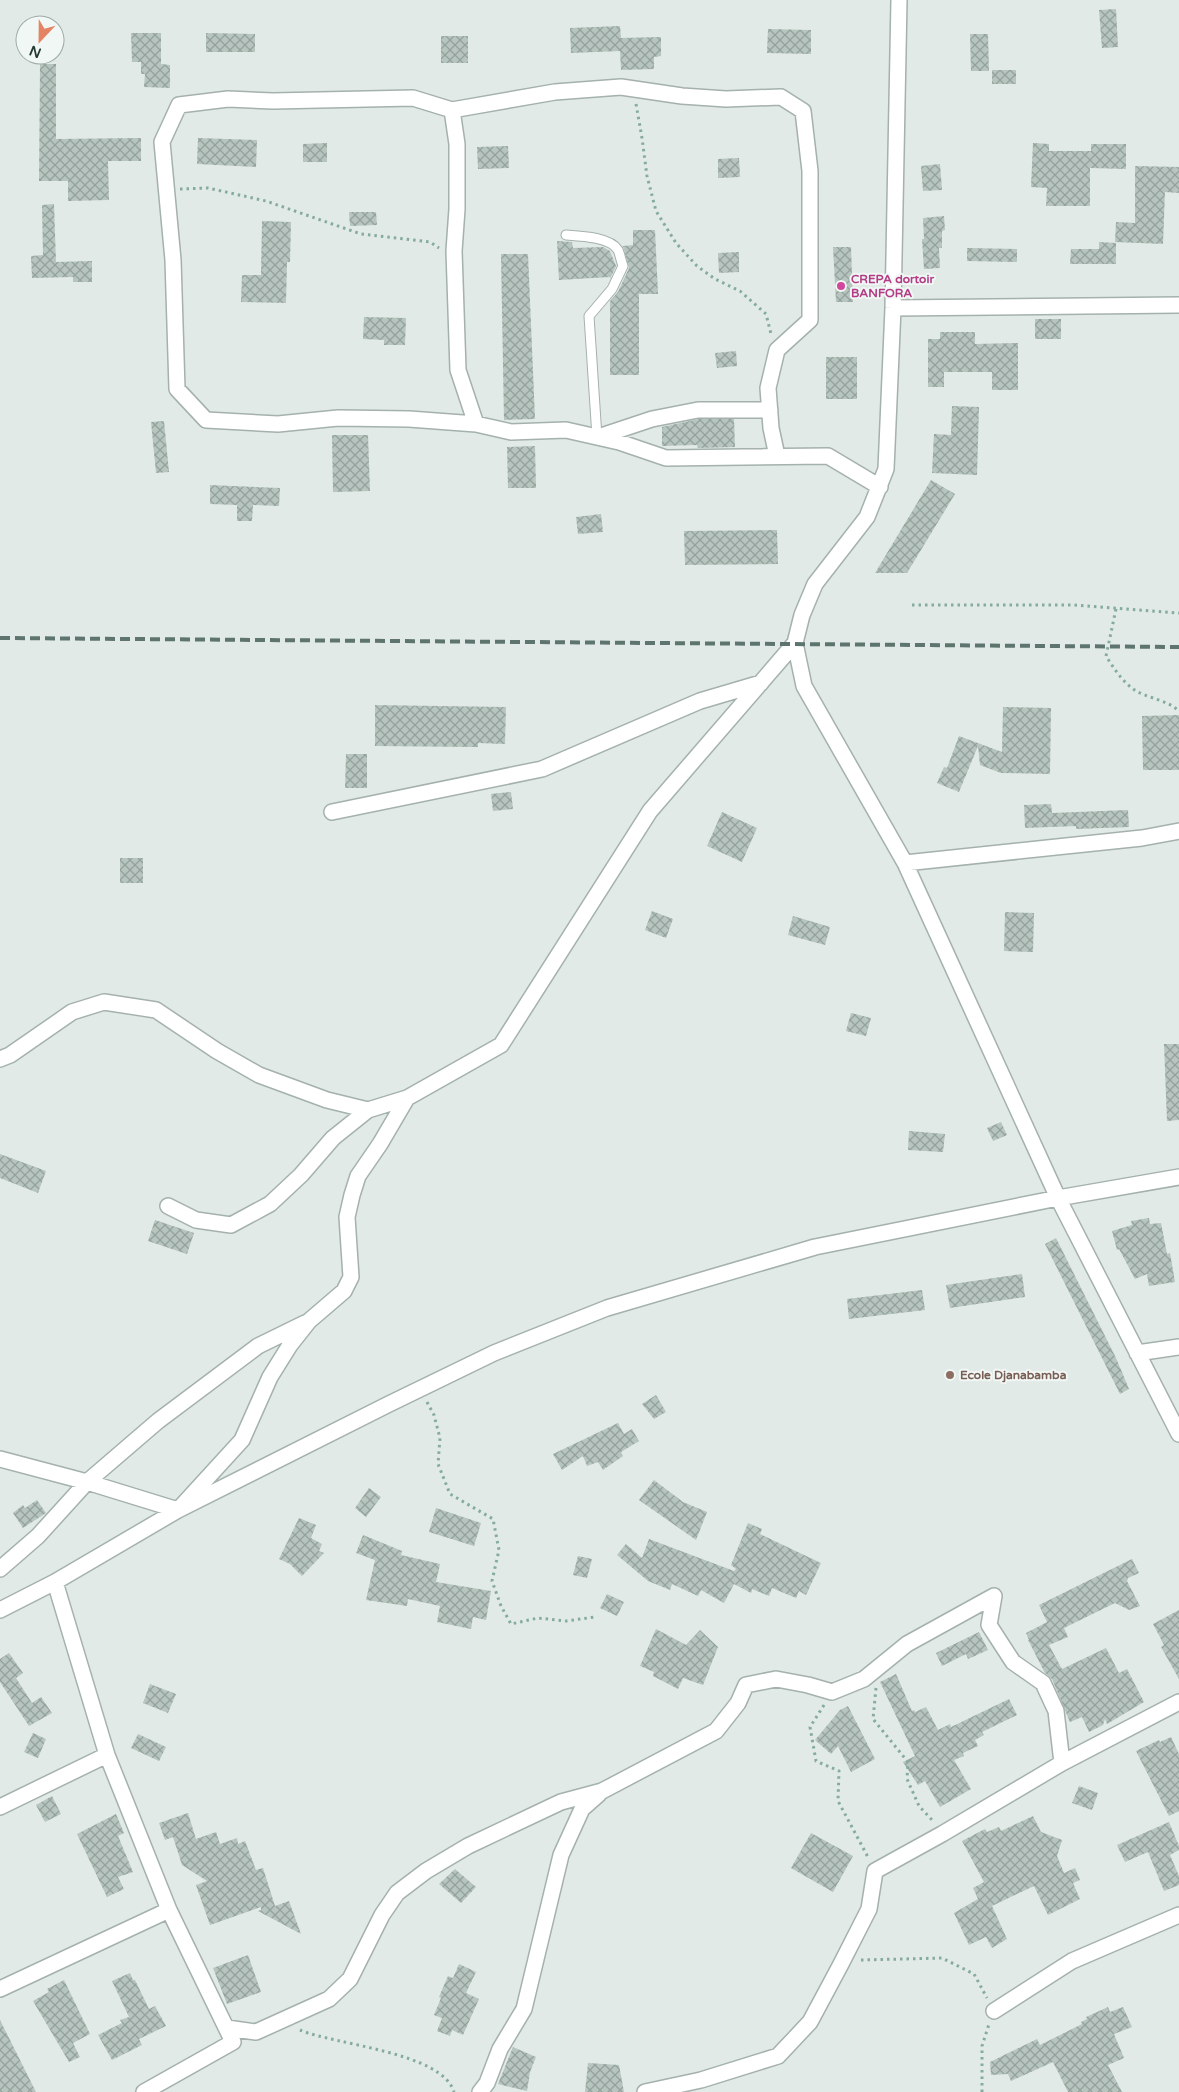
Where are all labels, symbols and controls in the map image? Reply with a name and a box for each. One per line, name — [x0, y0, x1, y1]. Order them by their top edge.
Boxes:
north arrow — [15, 15, 65, 65]
text: N — [27, 42, 44, 62]
place label: CREPA dortoir BANFORA — [851, 272, 934, 300]
marker: CREPA dortoir BANFORA — [835, 280, 847, 292]
place label: Ecole Djanabamba — [960, 1368, 1067, 1383]
marker: Ecole Djanabamba — [944, 1369, 956, 1381]

